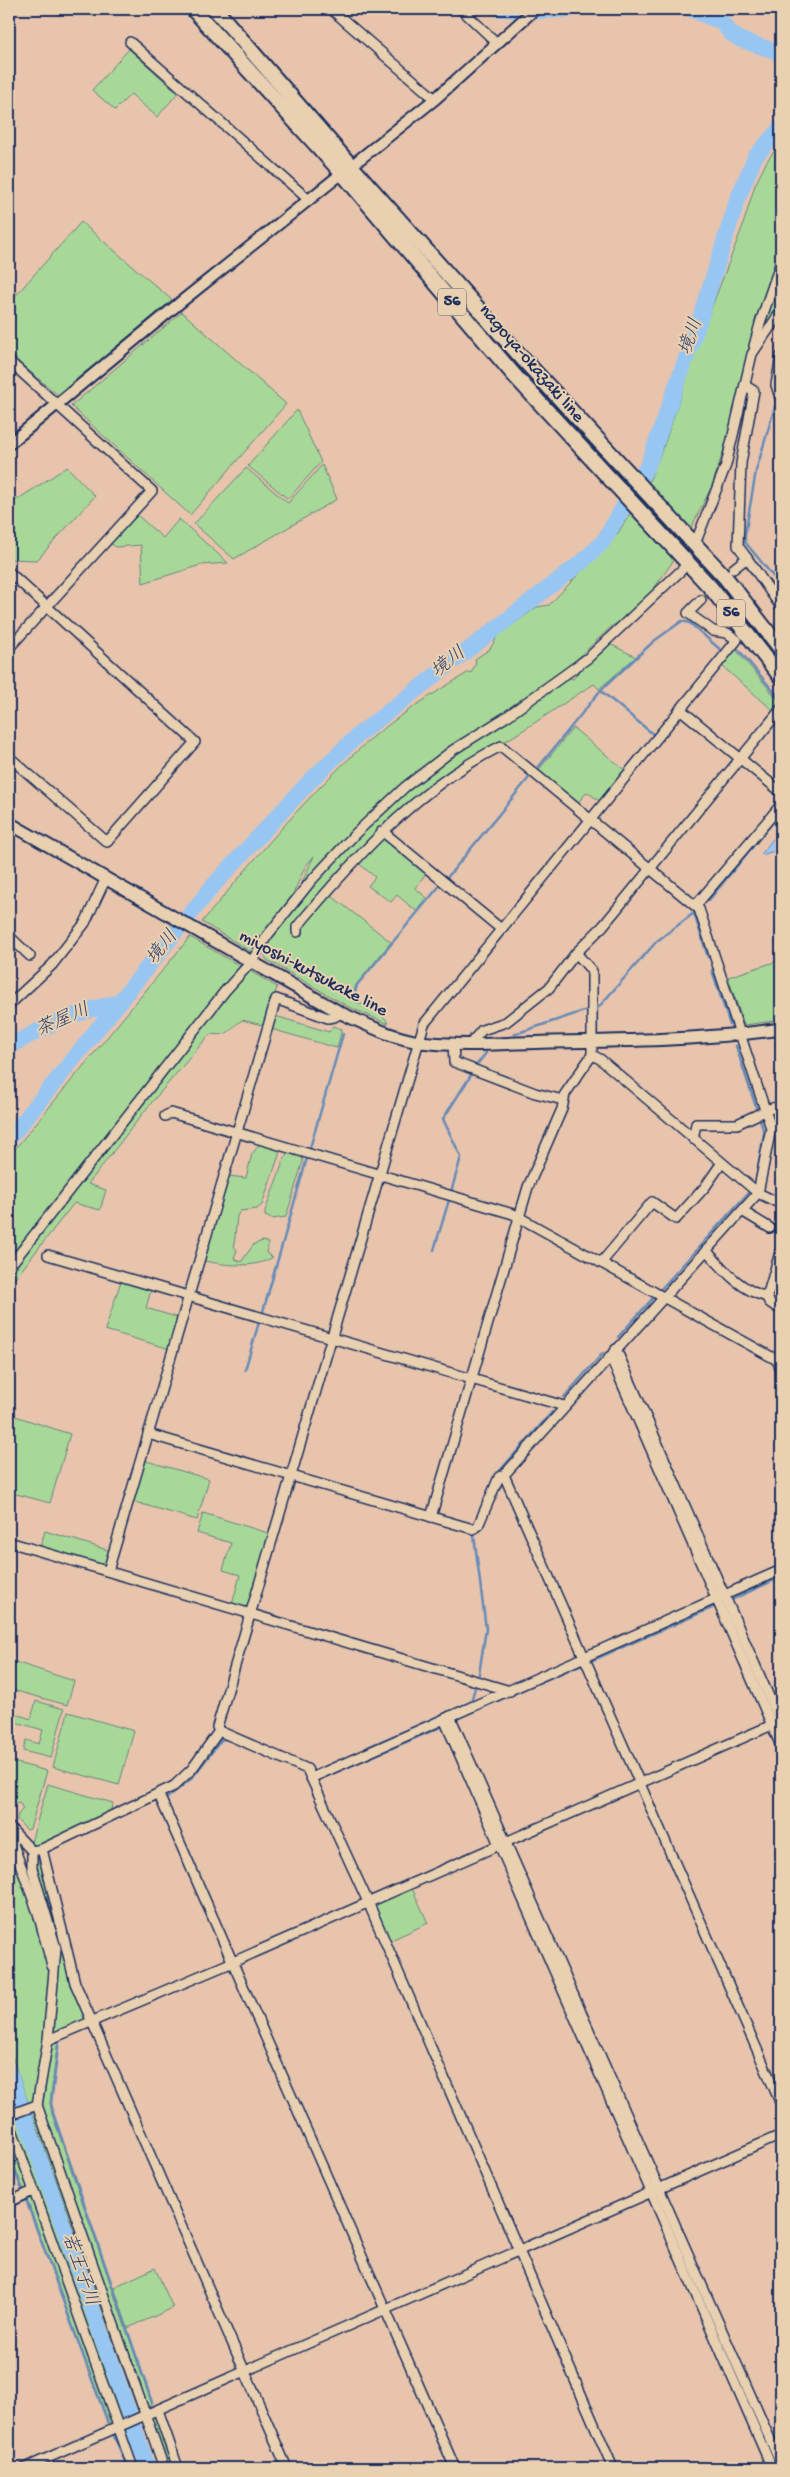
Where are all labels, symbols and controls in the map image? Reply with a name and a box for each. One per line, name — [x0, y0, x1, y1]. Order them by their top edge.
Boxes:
road number: 56 — [438, 288, 466, 316]
street label: nagoya-okazaki line — [474, 301, 589, 428]
water label: 境川 — [674, 315, 709, 359]
road number: 56 — [717, 600, 745, 626]
water label: 境川 — [426, 641, 471, 684]
water label: 境川 — [141, 925, 184, 970]
street label: miyoshi-kutsukake line — [235, 926, 391, 1022]
water label: 茶屋川 — [32, 998, 94, 1043]
water label: 若王子川 — [56, 2230, 103, 2310]

